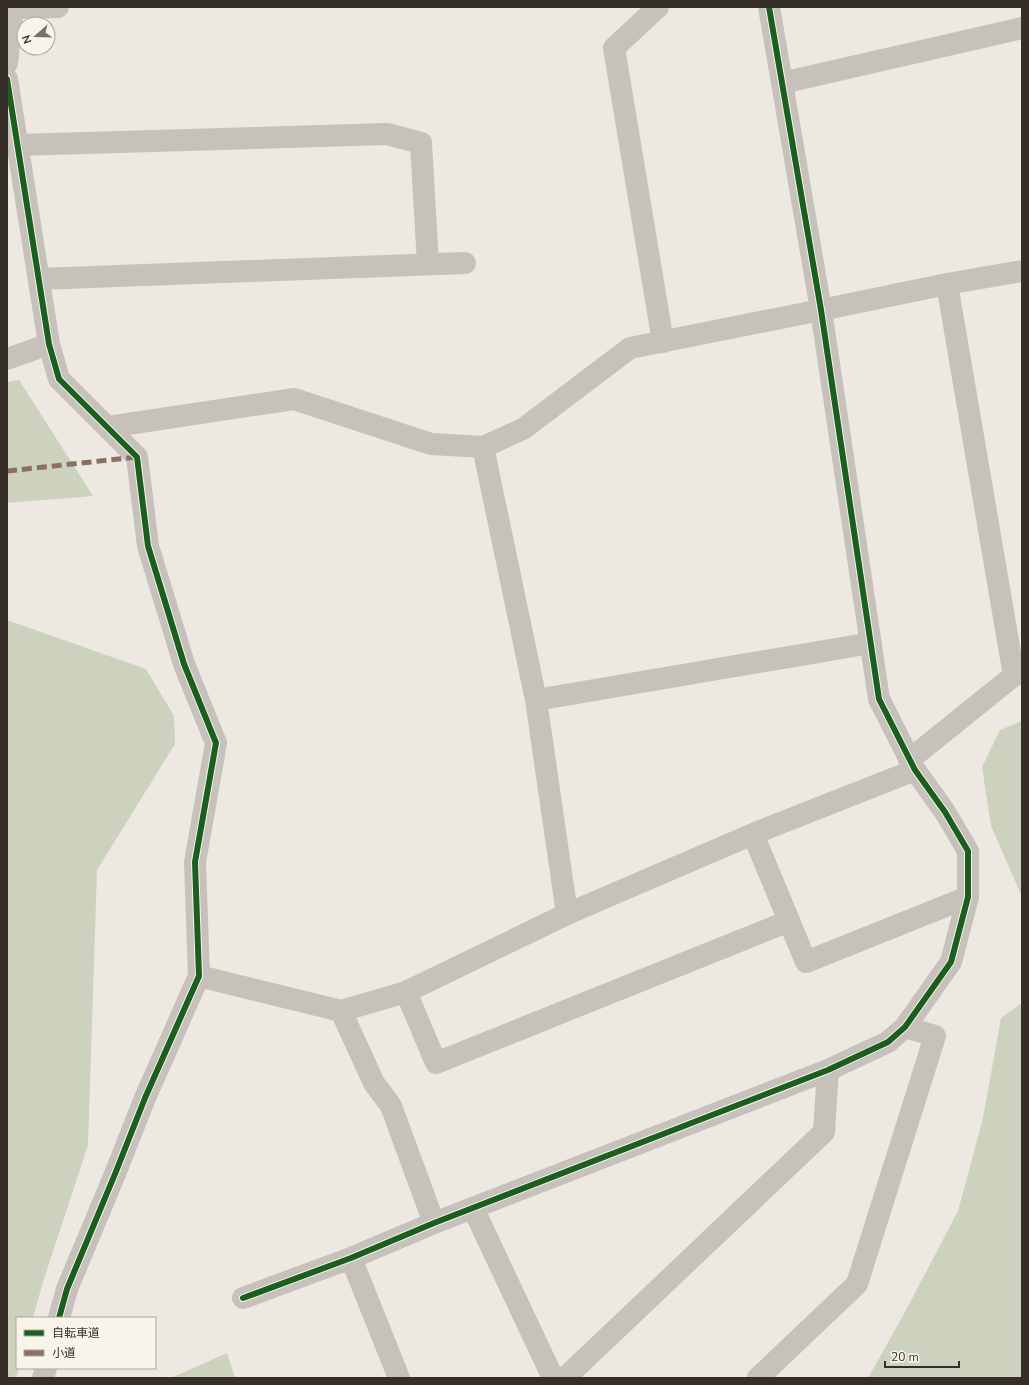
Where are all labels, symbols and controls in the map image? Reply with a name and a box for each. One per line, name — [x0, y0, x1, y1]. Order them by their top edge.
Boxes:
north arrow — [16, 16, 56, 56]
text: N — [19, 33, 36, 46]
legend — [16, 1317, 156, 1369]
text: 自転車道 — [52, 1325, 100, 1341]
scale bar — [885, 1343, 959, 1369]
text: 小道 — [52, 1345, 76, 1361]
text: 20 m — [891, 1349, 919, 1365]

